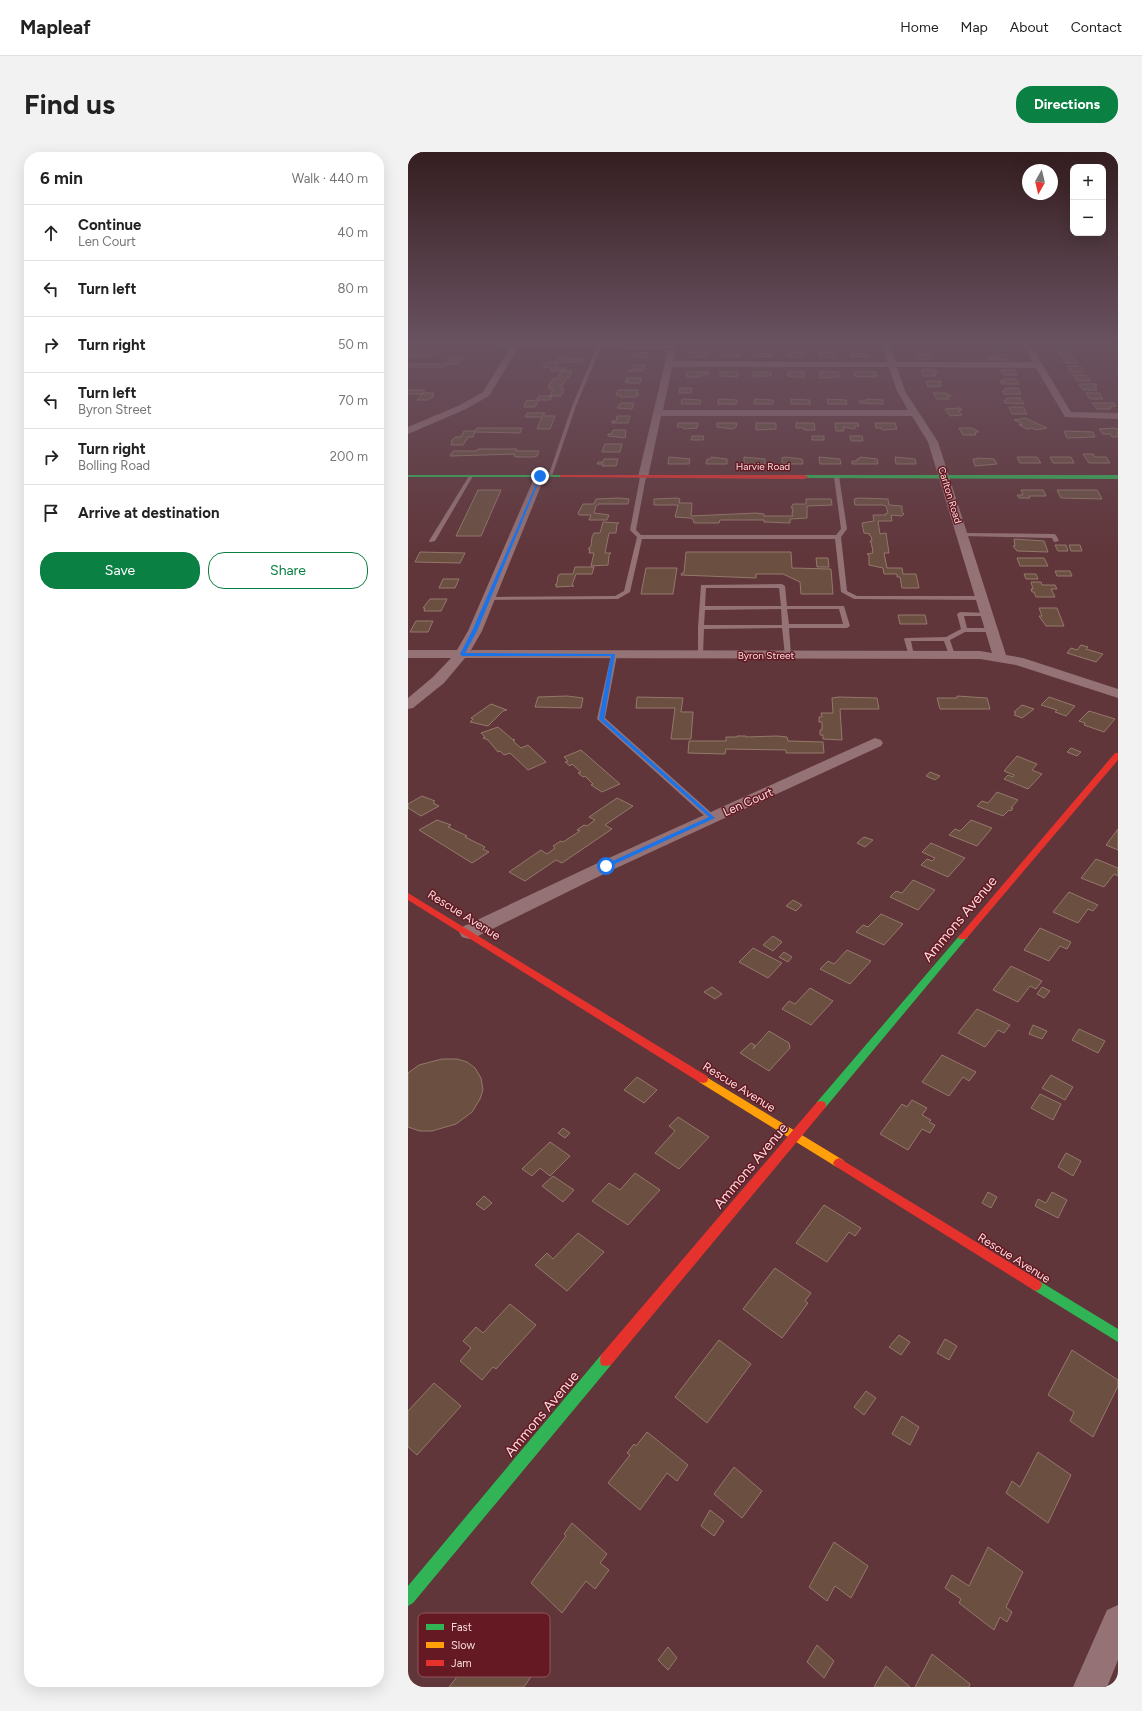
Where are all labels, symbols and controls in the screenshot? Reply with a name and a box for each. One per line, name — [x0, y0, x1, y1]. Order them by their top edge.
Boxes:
text: Mapleaf — [20, 16, 91, 39]
text: Home — [900, 19, 939, 36]
text: Map — [961, 19, 988, 36]
text: About — [1010, 19, 1049, 36]
text: Contact — [1071, 19, 1122, 36]
button: Directions — [1016, 86, 1118, 123]
text: Find us — [24, 87, 115, 121]
north arrow — [1022, 164, 1058, 200]
map controls — [1070, 164, 1106, 236]
button: + — [1070, 164, 1106, 200]
text: 6 min — [40, 168, 83, 188]
text: Walk · 440 m — [292, 171, 368, 186]
button: − — [1070, 200, 1106, 236]
text: Continue — [78, 216, 141, 234]
icon: ahead — [40, 222, 62, 244]
text: 40 m — [337, 225, 368, 240]
text: Len Court — [78, 234, 136, 249]
icon: left — [40, 278, 62, 300]
text: Turn left — [78, 280, 136, 298]
text: 80 m — [337, 281, 368, 296]
icon: right — [40, 334, 62, 356]
text: Turn right — [78, 336, 146, 354]
text: 50 m — [338, 337, 368, 352]
text: Turn left — [78, 384, 136, 402]
icon: left — [40, 390, 62, 412]
text: 70 m — [338, 393, 368, 408]
text: Byron Street — [78, 402, 152, 417]
text: Turn right — [78, 440, 146, 458]
icon: right — [40, 446, 62, 468]
text: 200 m — [330, 449, 368, 464]
text: Bolling Road — [78, 458, 150, 473]
street label: Harvie Road — [736, 460, 790, 473]
street label: Carlton Road — [935, 465, 965, 525]
route end — [531, 467, 549, 485]
icon: arrive — [40, 502, 62, 524]
text: Arrive at destination — [78, 504, 219, 522]
button: Save — [40, 552, 200, 589]
button: Share — [208, 552, 368, 589]
street label: Byron Street — [738, 649, 795, 662]
street label: Len Court — [721, 785, 776, 819]
route start — [597, 857, 615, 875]
street label: Ammons Avenue — [919, 872, 1001, 965]
street label: Rescue Avenue — [425, 887, 503, 943]
street label: Rescue Avenue — [700, 1059, 778, 1115]
street label: Ammons Avenue — [710, 1119, 792, 1212]
street label: Rescue Avenue — [975, 1230, 1053, 1286]
street label: Ammons Avenue — [501, 1367, 583, 1460]
legend — [418, 1613, 550, 1677]
text: Fast — [451, 1621, 472, 1634]
text: Slow — [451, 1639, 475, 1652]
text: Jam — [451, 1657, 472, 1670]

